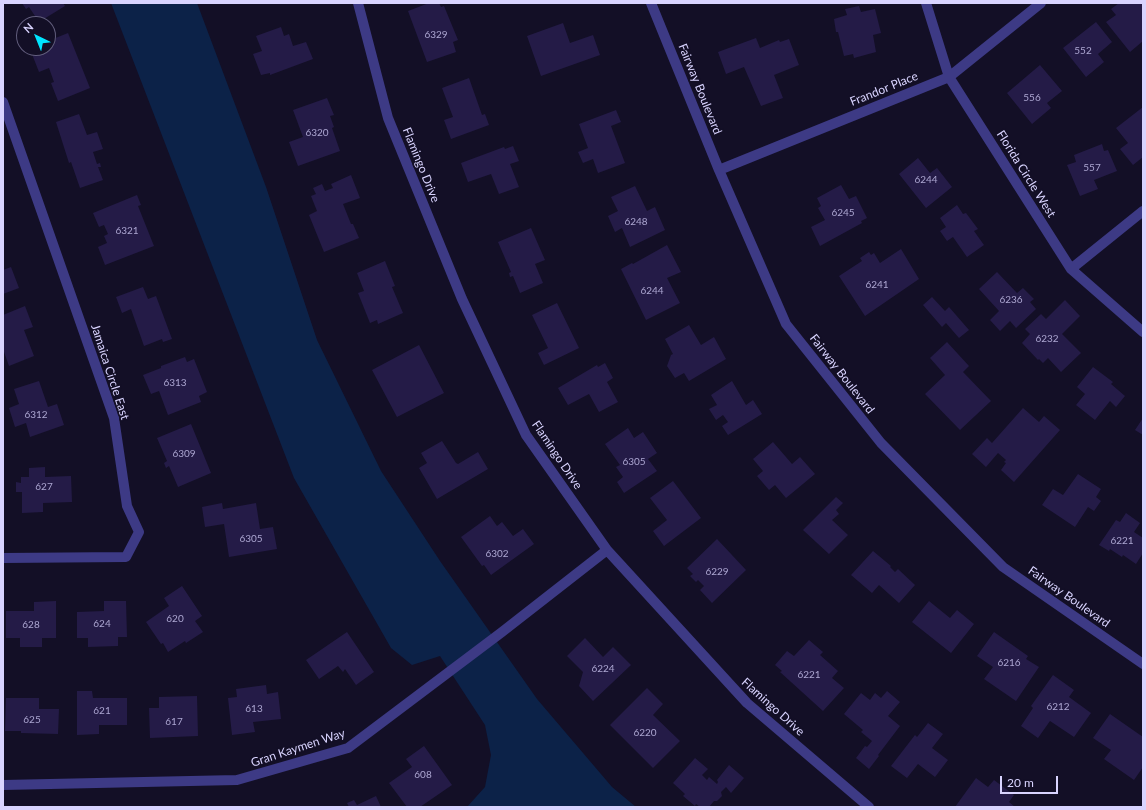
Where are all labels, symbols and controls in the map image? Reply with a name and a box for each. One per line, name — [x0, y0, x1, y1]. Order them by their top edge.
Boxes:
north arrow — [16, 16, 56, 56]
text: N — [21, 20, 36, 35]
house number: 6329 — [424, 29, 448, 41]
street label: Fairway Boulevard — [675, 41, 725, 137]
house number: 552 — [1074, 45, 1092, 57]
street label: Frandor Place — [848, 69, 920, 109]
house number: 556 — [1023, 92, 1041, 104]
street label: Flamingo Drive — [399, 125, 443, 205]
house number: 6320 — [305, 127, 329, 139]
street label: Florida Circle West — [993, 128, 1059, 220]
house number: 557 — [1083, 162, 1101, 174]
house number: 6244 — [914, 174, 938, 186]
house number: 6245 — [831, 207, 855, 219]
house number: 6248 — [624, 216, 648, 228]
house number: 6321 — [115, 225, 139, 237]
house number: 6241 — [865, 279, 889, 291]
house number: 6244 — [640, 285, 664, 297]
house number: 6236 — [999, 294, 1023, 306]
street label: Jamaica Circle East — [88, 322, 132, 422]
street label: Fairway Boulevard — [807, 331, 877, 417]
house number: 6232 — [1035, 333, 1059, 345]
house number: 6313 — [163, 377, 187, 389]
house number: 6312 — [24, 409, 48, 421]
street label: Flamingo Drive — [529, 418, 585, 492]
house number: 6309 — [172, 448, 196, 460]
house number: 6305 — [622, 456, 646, 468]
house number: 627 — [35, 481, 53, 493]
house number: 6305 — [239, 533, 263, 545]
house number: 6221 — [1110, 535, 1134, 547]
house number: 6302 — [485, 548, 509, 560]
street label: Fairway Boulevard — [1025, 563, 1113, 631]
house number: 6229 — [705, 566, 729, 578]
house number: 620 — [166, 613, 184, 625]
house number: 624 — [93, 618, 111, 630]
house number: 628 — [22, 619, 40, 631]
house number: 6216 — [997, 657, 1021, 669]
house number: 6224 — [591, 663, 615, 675]
house number: 6221 — [797, 669, 821, 681]
street label: Flamingo Drive — [739, 675, 807, 739]
house number: 6212 — [1046, 701, 1070, 713]
house number: 613 — [245, 703, 263, 715]
house number: 621 — [93, 705, 111, 717]
house number: 625 — [23, 714, 41, 726]
house number: 617 — [165, 716, 183, 728]
street label: Gran Kaymen Way — [249, 726, 347, 770]
house number: 6220 — [633, 727, 657, 739]
scale bar — [1002, 768, 1060, 794]
house number: 608 — [414, 769, 432, 781]
text: 20 m — [1007, 775, 1034, 790]

